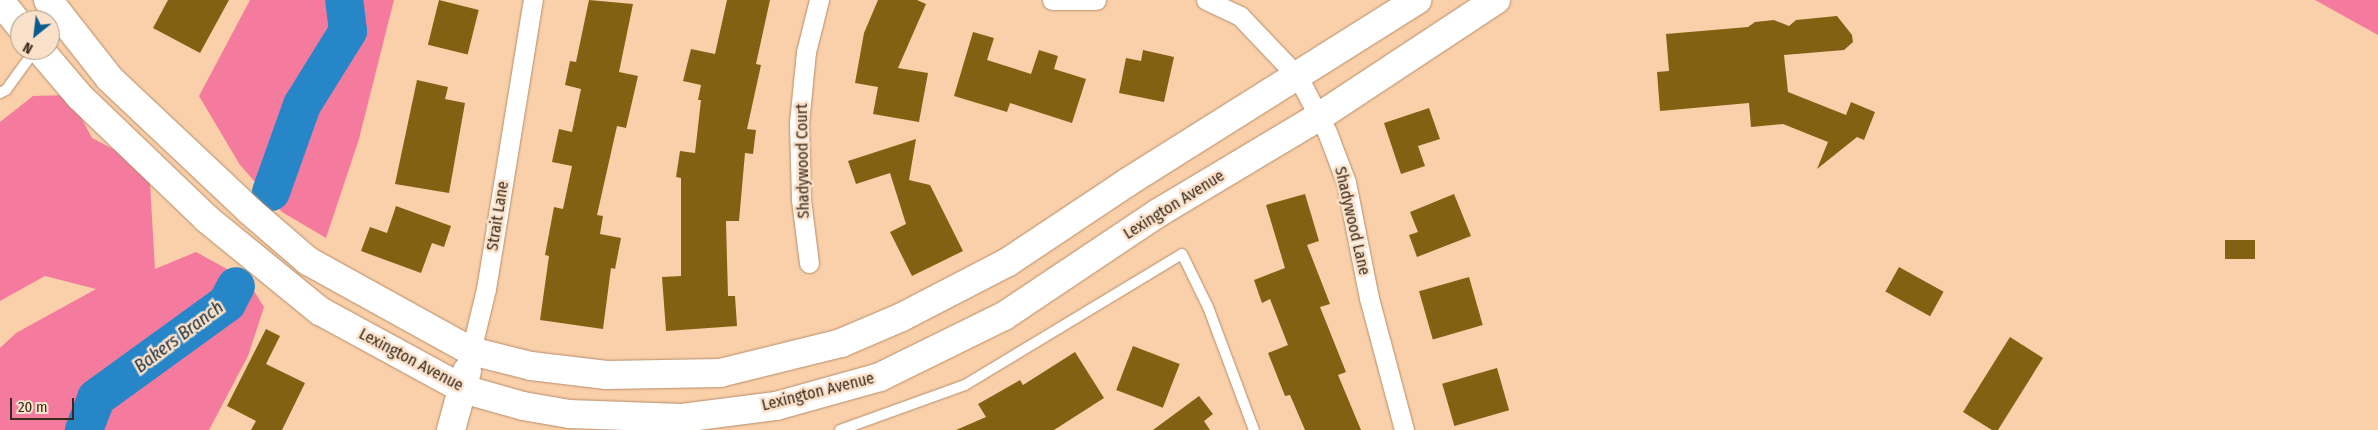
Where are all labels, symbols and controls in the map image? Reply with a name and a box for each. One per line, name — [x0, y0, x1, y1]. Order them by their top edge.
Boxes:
north arrow — [10, 10, 60, 60]
text: N — [20, 38, 36, 57]
street label: Shadywood Court — [792, 103, 814, 219]
street label: Shadywood Lane — [1330, 165, 1374, 277]
street label: Lexington Avenue — [1120, 166, 1228, 244]
street label: Strait Lane — [483, 180, 513, 252]
water label: Bakers Branch — [130, 297, 228, 377]
street label: Lexington Avenue — [356, 324, 466, 396]
street label: Lexington Avenue — [760, 369, 876, 415]
scale bar — [12, 388, 76, 420]
text: 20 m — [18, 398, 48, 416]

